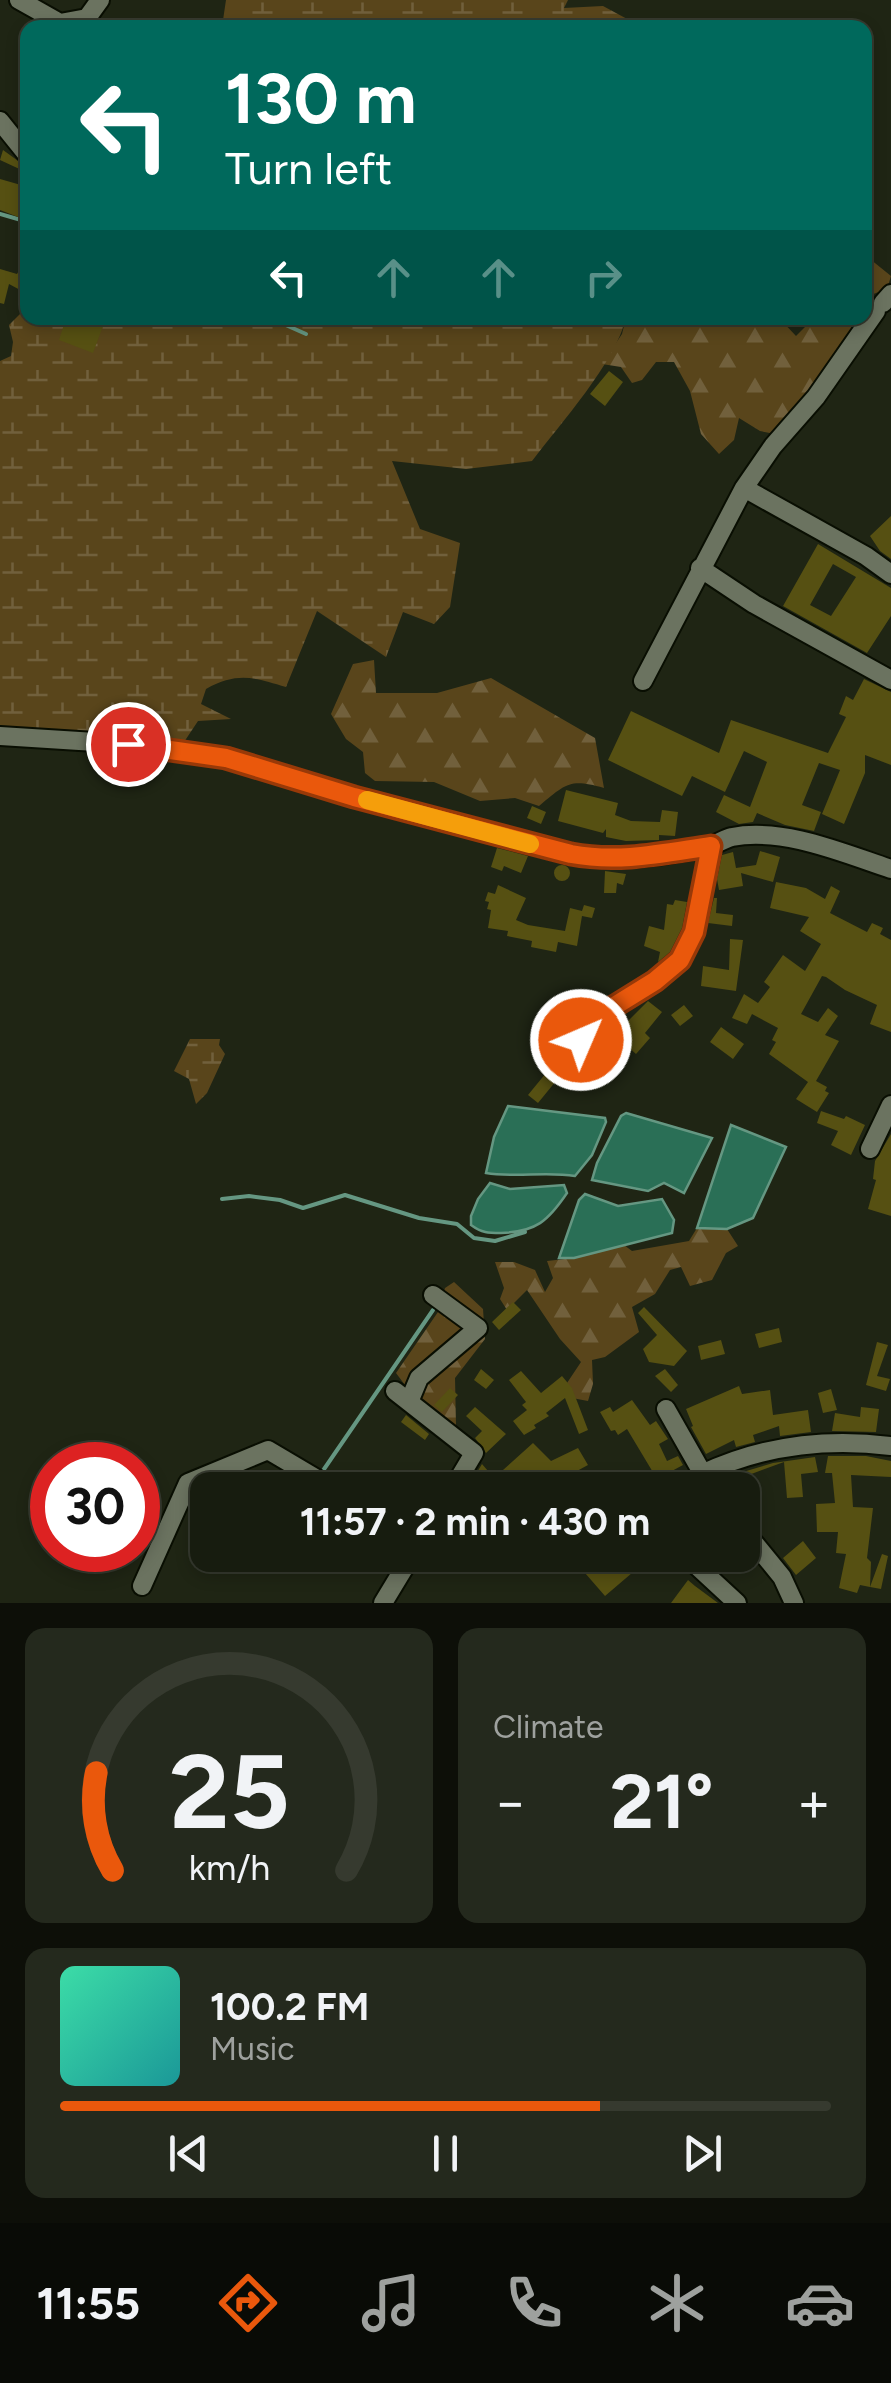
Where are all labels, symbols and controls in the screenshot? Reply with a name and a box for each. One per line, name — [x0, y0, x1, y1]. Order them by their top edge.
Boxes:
text: 130 m — [225, 56, 417, 141]
icon: left — [60, 60, 190, 190]
text: Turn left — [225, 141, 392, 195]
icon: left — [261, 250, 316, 305]
icon: ahead — [366, 250, 421, 305]
icon: ahead — [471, 250, 526, 305]
icon: right — [576, 250, 631, 305]
pin — [86, 702, 171, 787]
icon: arrive — [101, 717, 156, 772]
position arrow — [529, 988, 633, 1092]
speed limit sign: 30 — [30, 1442, 160, 1572]
text: 11:57 · 2 min · 430 m — [300, 1499, 650, 1545]
text: Climate — [493, 1708, 604, 1746]
text: 25 — [169, 1729, 289, 1854]
text: 21° — [610, 1757, 714, 1847]
text: − — [493, 1769, 527, 1835]
text: + — [797, 1769, 831, 1835]
text: km/h — [188, 1846, 270, 1889]
text: 100.2 FM — [210, 1984, 369, 2030]
text: Music — [210, 2030, 295, 2068]
icon: previous — [161, 2126, 216, 2181]
icon: pause — [418, 2126, 473, 2181]
icon: next — [675, 2126, 730, 2181]
icon: directions — [213, 2268, 283, 2338]
icon: music — [356, 2268, 426, 2338]
icon: phone — [499, 2268, 569, 2338]
icon: climate — [642, 2268, 712, 2338]
icon: car — [785, 2268, 855, 2338]
text: 11:55 — [36, 2276, 140, 2330]

